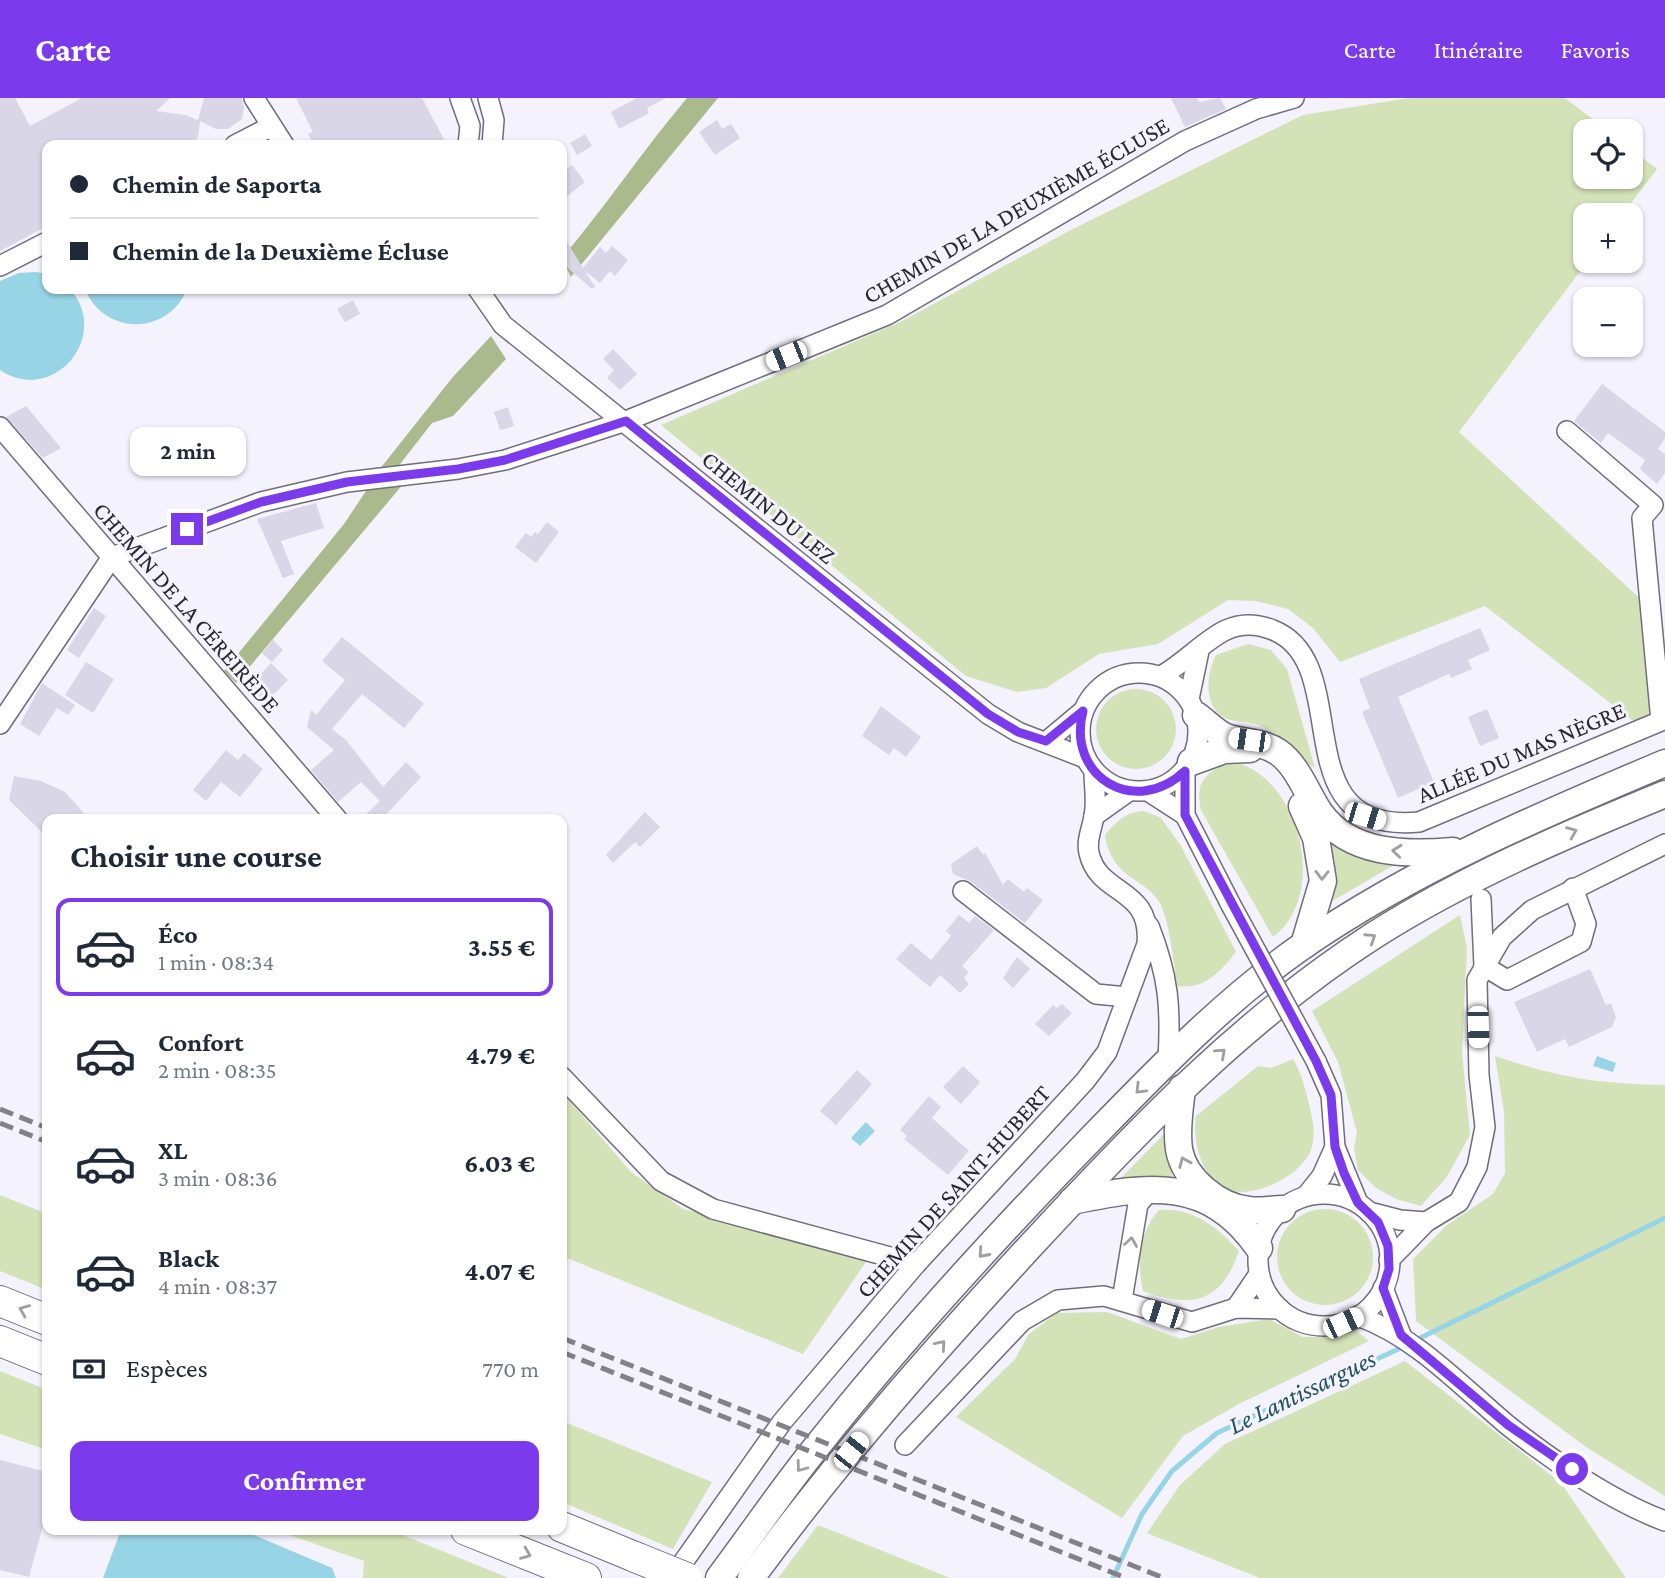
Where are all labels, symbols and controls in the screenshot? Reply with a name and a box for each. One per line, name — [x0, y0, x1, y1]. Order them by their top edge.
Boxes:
text: Carte — [35, 31, 111, 68]
text: Carte — [1344, 36, 1396, 63]
text: Itinéraire — [1434, 36, 1523, 63]
text: Favoris — [1561, 36, 1630, 63]
street label: CHEMIN DE LA DEUXIÈME ÉCLUSE — [858, 111, 1174, 309]
map controls — [1573, 119, 1643, 357]
button: locate — [1573, 119, 1643, 189]
text: Chemin de Saporta — [112, 170, 321, 199]
button: + — [1573, 203, 1643, 273]
text: Chemin de la Deuxième Écluse — [112, 237, 449, 266]
button: − — [1573, 287, 1643, 357]
car — [763, 338, 810, 374]
callout: 2 min — [129, 428, 245, 476]
text: 2 min — [160, 438, 216, 464]
street label: CHEMIN DU LEZ — [697, 445, 841, 569]
street label: CHEMIN DE LA CÉREIRÈDE — [88, 496, 286, 718]
route end — [171, 513, 203, 545]
street label: ALLÉE DU MAS NÈGRE — [1413, 696, 1629, 808]
car — [1227, 727, 1272, 753]
car — [1342, 800, 1389, 832]
one-way arrow — [1566, 827, 1578, 841]
text: Choisir une course — [70, 838, 322, 874]
one-way arrow — [1391, 844, 1403, 859]
one-way arrow — [1314, 871, 1330, 881]
icon: car — [74, 916, 137, 979]
text: Éco — [158, 920, 198, 949]
text: 3.55 € — [468, 933, 535, 962]
one-way arrow — [1363, 934, 1376, 946]
text: 1 min · 08:34 — [158, 949, 274, 975]
car — [1467, 1006, 1490, 1048]
icon: car — [74, 1024, 137, 1087]
text: Confort — [158, 1028, 244, 1057]
text: 4.79 € — [466, 1041, 535, 1070]
one-way arrow — [1213, 1049, 1226, 1061]
text: 2 min · 08:35 — [158, 1057, 277, 1083]
street label: CHEMIN DE SAINT-HUBERT — [850, 1079, 1056, 1303]
one-way arrow — [1136, 1081, 1148, 1093]
icon: car — [74, 1132, 137, 1195]
text: XL — [158, 1136, 187, 1165]
text: 6.03 € — [464, 1149, 535, 1178]
one-way arrow — [1178, 1157, 1192, 1169]
text: 3 min · 08:36 — [158, 1165, 277, 1191]
one-way arrow — [1123, 1237, 1138, 1248]
icon: car — [74, 1240, 137, 1303]
text: Black — [158, 1244, 219, 1273]
one-way arrow — [979, 1245, 991, 1258]
text: 4.07 € — [465, 1257, 535, 1286]
text: 4 min · 08:37 — [158, 1273, 277, 1299]
car — [1139, 1298, 1186, 1330]
one-way arrow — [18, 1305, 30, 1319]
car — [1320, 1305, 1367, 1341]
one-way arrow — [933, 1340, 945, 1353]
water label: Le Lantissargues — [1224, 1344, 1380, 1440]
icon: cash — [70, 1350, 108, 1388]
text: Espèces — [126, 1354, 208, 1383]
text: 770 m — [482, 1356, 539, 1382]
car — [830, 1428, 873, 1474]
button: Confirmer — [70, 1441, 539, 1521]
route start — [1556, 1453, 1588, 1485]
one-way arrow — [797, 1459, 809, 1472]
one-way arrow — [519, 1545, 531, 1559]

